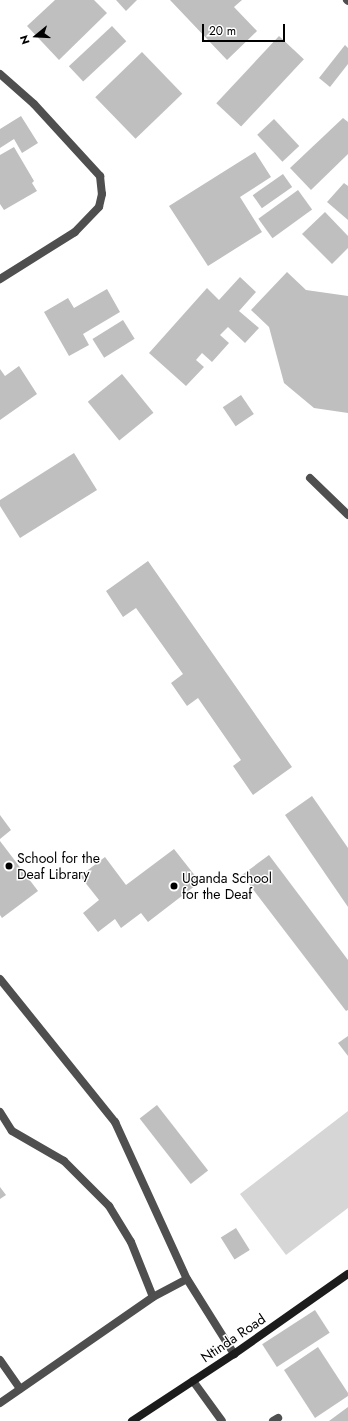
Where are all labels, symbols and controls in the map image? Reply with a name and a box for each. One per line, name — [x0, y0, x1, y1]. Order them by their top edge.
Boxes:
north arrow — [16, 16, 56, 56]
scale bar — [204, 16, 287, 42]
text: 20 m — [209, 22, 236, 40]
text: N — [16, 33, 34, 46]
place label: School for the Deaf Library — [17, 850, 100, 882]
marker: School for the Deaf Library — [4, 861, 14, 871]
place label: Uganda School for the Deaf — [182, 870, 272, 902]
marker: Uganda School for the Deaf — [169, 881, 179, 891]
street label: Ntinda Road — [197, 1310, 269, 1366]

